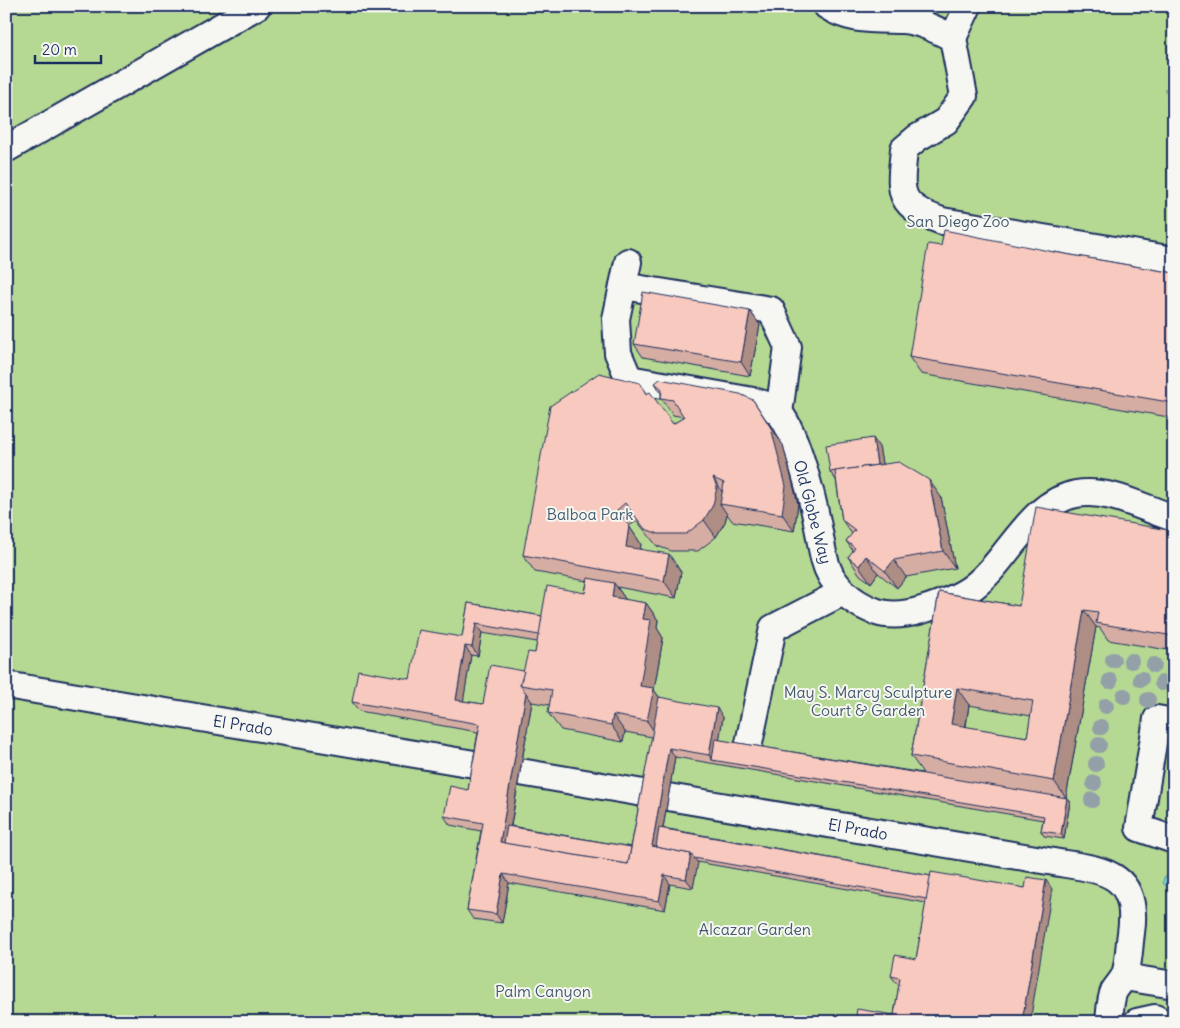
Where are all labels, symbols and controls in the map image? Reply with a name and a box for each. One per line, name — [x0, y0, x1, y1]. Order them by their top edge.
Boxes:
scale bar — [35, 32, 101, 64]
text: 20 m — [42, 40, 77, 59]
park label: San Diego Zoo — [906, 211, 1010, 231]
street label: Old Globe Way — [790, 458, 836, 566]
park label: Balboa Park — [546, 504, 634, 524]
park label: May S. Marcy Sculpture Court & Garden — [784, 682, 952, 720]
street label: El Prado — [212, 710, 274, 740]
street label: El Prado — [827, 814, 889, 844]
park label: Alcazar Garden — [699, 919, 811, 939]
park label: Palm Canyon — [495, 981, 591, 1001]

